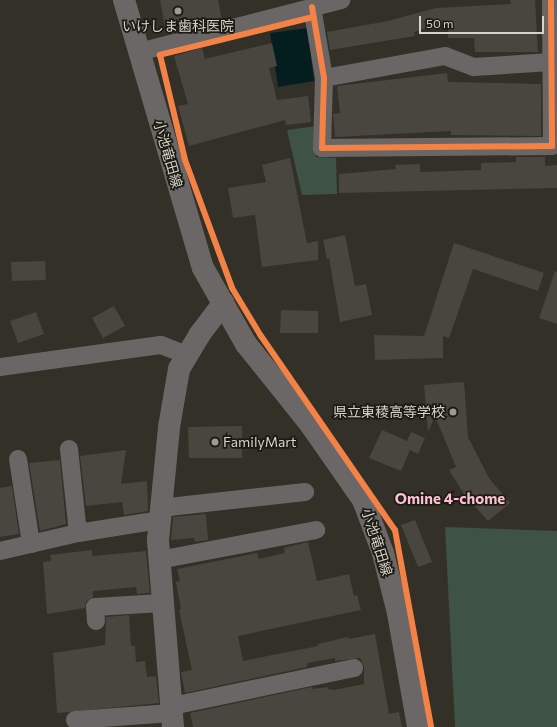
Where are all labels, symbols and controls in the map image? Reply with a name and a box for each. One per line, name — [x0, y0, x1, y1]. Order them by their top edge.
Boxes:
marker: いけしま歯科医院 — [173, 6, 183, 16]
scale bar — [421, 8, 546, 34]
text: 50 m — [426, 16, 454, 30]
place label: いけしま歯科医院 — [122, 18, 234, 34]
street label: 小池竜田線 — [150, 118, 186, 190]
place label: 県立東稜高等学校 — [333, 404, 445, 420]
marker: 県立東稜高等学校 — [448, 407, 458, 417]
place label: FamilyMart — [223, 434, 297, 450]
marker: FamilyMart — [210, 437, 220, 447]
district label: Omine 4-chome — [395, 490, 505, 508]
street label: 小池竜田線 — [358, 506, 396, 578]

